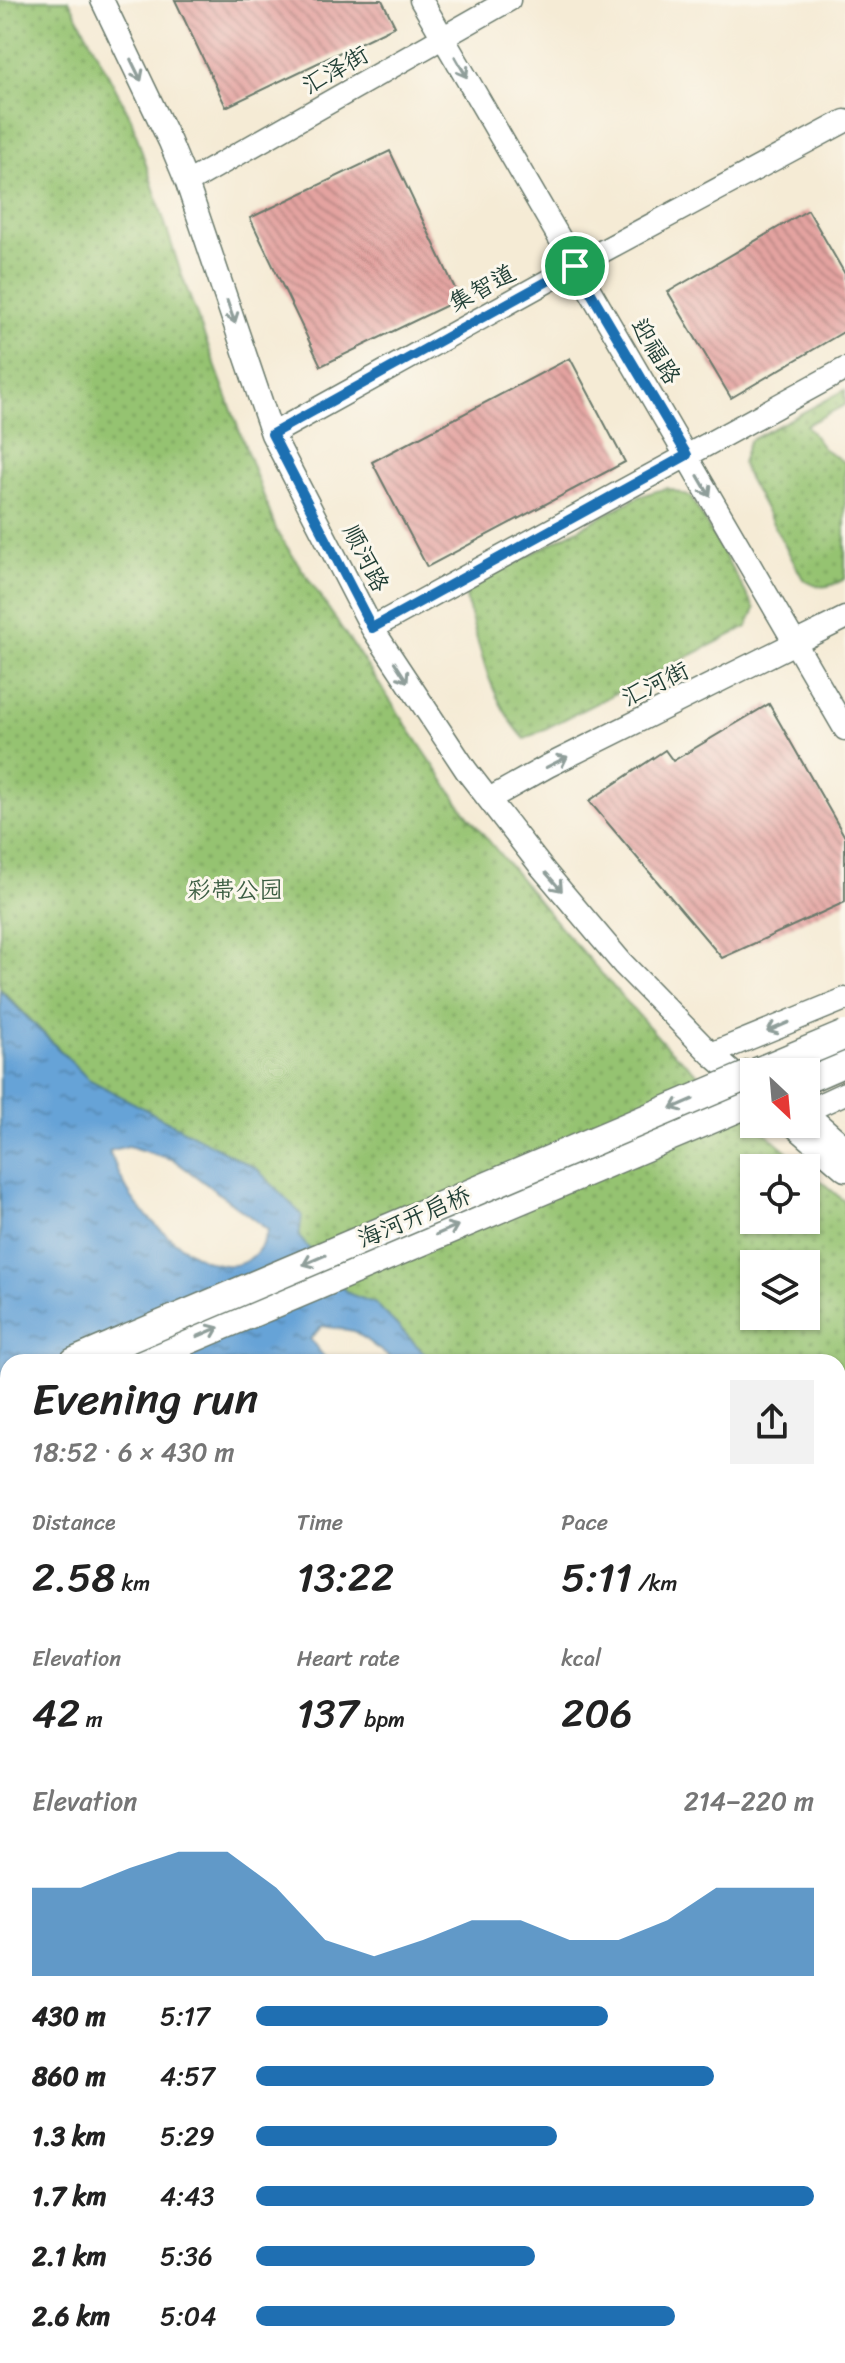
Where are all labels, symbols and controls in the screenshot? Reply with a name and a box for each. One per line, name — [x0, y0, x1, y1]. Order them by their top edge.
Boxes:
street label: 汇泽街 — [293, 34, 377, 106]
one-way arrow — [454, 55, 469, 79]
one-way arrow — [129, 58, 144, 82]
pin — [541, 232, 609, 300]
icon: arrive — [553, 244, 597, 288]
street label: 集智道 — [440, 252, 524, 324]
one-way arrow — [224, 299, 239, 324]
street label: 迎福路 — [619, 309, 693, 393]
one-way arrow — [697, 473, 712, 497]
street label: 顺河路 — [331, 516, 401, 600]
street label: 汇河街 — [613, 649, 697, 719]
one-way arrow — [393, 661, 409, 683]
one-way arrow — [544, 753, 568, 769]
park label: 彩带公园 — [187, 869, 283, 911]
one-way arrow — [545, 872, 563, 892]
one-way arrow — [766, 1021, 791, 1035]
north arrow — [740, 1058, 820, 1138]
map controls — [740, 1058, 820, 1330]
one-way arrow — [670, 1097, 695, 1112]
button: locate — [740, 1154, 820, 1234]
street label: 海河开启桥 — [351, 1174, 477, 1260]
one-way arrow — [434, 1222, 459, 1237]
button: layers — [740, 1250, 820, 1330]
one-way arrow — [302, 1253, 327, 1268]
one-way arrow — [195, 1323, 220, 1338]
text: Evening run — [32, 1360, 258, 1438]
button: share — [730, 1380, 814, 1464]
text: 18:52 · 6 × 430 m — [32, 1429, 235, 1475]
text: Distance — [32, 1503, 116, 1542]
text: Time — [297, 1503, 343, 1542]
text: Pace — [561, 1503, 608, 1542]
text: 2.58 — [32, 1542, 116, 1613]
text: 13:22 — [297, 1542, 394, 1613]
text: 5:11 — [561, 1542, 632, 1613]
text: km — [116, 1564, 150, 1603]
text: /km — [632, 1564, 677, 1603]
text: Elevation — [32, 1639, 121, 1678]
text: Heart rate — [297, 1639, 400, 1678]
text: kcal — [561, 1639, 601, 1678]
text: 42 — [32, 1678, 80, 1749]
text: 137 — [297, 1678, 359, 1749]
text: 206 — [561, 1678, 632, 1749]
text: m — [80, 1700, 103, 1739]
text: bpm — [359, 1700, 405, 1739]
text: Elevation — [32, 1778, 137, 1824]
text: 214–220 m — [684, 1778, 814, 1824]
text: 430 m — [32, 1993, 106, 2039]
text: 5:17 — [160, 1993, 210, 2039]
text: 860 m — [32, 2053, 106, 2099]
text: 4:57 — [160, 2053, 215, 2099]
text: 1.3 km — [32, 2113, 106, 2159]
text: 5:29 — [160, 2113, 215, 2159]
text: 1.7 km — [32, 2173, 106, 2219]
text: 4:43 — [160, 2173, 215, 2219]
text: 2.1 km — [32, 2233, 107, 2279]
text: 5:36 — [160, 2233, 213, 2279]
text: 2.6 km — [32, 2293, 110, 2339]
text: 5:04 — [160, 2293, 216, 2339]

